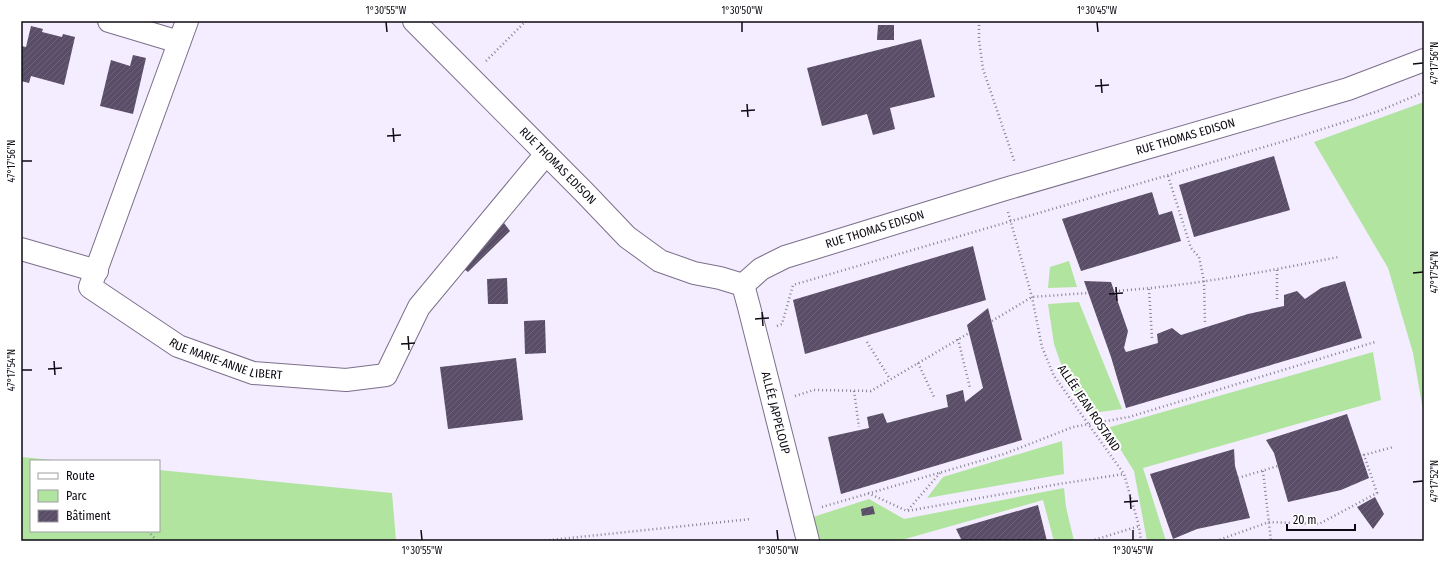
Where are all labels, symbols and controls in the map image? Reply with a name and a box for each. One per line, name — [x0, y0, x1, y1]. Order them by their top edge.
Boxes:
text: 1°30'55"W — [366, 5, 407, 17]
text: 1°30'50"W — [721, 5, 763, 17]
text: 1°30'45"W — [1077, 5, 1118, 17]
text: 47°17'56"N — [1429, 42, 1441, 84]
street label: RUE THOMAS EDISON — [1134, 115, 1236, 158]
street label: RUE THOMAS EDISON — [517, 124, 599, 207]
text: 47°17'56"N — [6, 140, 18, 182]
street label: RUE THOMAS EDISON — [824, 207, 926, 251]
text: 47°17'54"N — [1429, 251, 1441, 293]
street label: RUE MARIE-ANNE LIBERT — [166, 335, 283, 382]
text: 47°17'54"N — [6, 349, 18, 391]
street label: ALLÉE JEAN ROSTAND — [1055, 361, 1124, 454]
street label: ALLÉE JAPPELOUP — [759, 370, 793, 456]
legend — [30, 460, 160, 532]
text: 47°17'52"N — [1429, 460, 1441, 502]
text: Route — [66, 469, 95, 483]
text: Parc — [66, 489, 87, 503]
scale bar — [1287, 506, 1355, 532]
text: Bâtiment — [66, 509, 111, 523]
text: 20 m — [1293, 513, 1317, 527]
text: 1°30'55"W — [402, 545, 443, 557]
text: 1°30'50"W — [757, 545, 799, 557]
text: 1°30'45"W — [1113, 545, 1154, 557]

